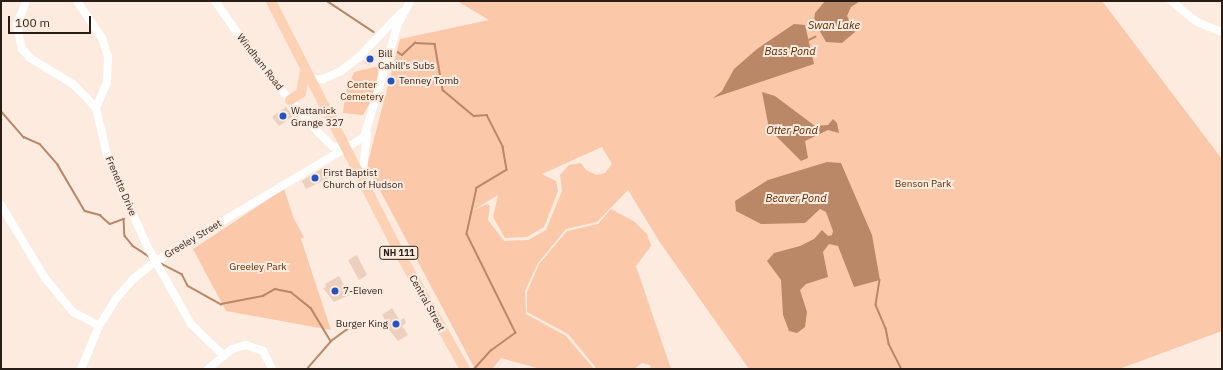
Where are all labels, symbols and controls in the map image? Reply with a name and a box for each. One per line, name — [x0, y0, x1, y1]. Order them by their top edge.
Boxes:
scale bar — [10, 8, 93, 34]
text: 100 m — [15, 15, 50, 30]
water label: Swan Lake — [808, 18, 860, 32]
street label: Windham Road — [234, 32, 286, 92]
water label: Bass Pond — [764, 44, 816, 58]
place label: Bill Cahill's Subs — [378, 47, 435, 70]
marker: Bill Cahill's Subs — [365, 54, 375, 64]
place label: Tenney Tomb — [399, 75, 459, 87]
marker: Tenney Tomb — [386, 76, 396, 86]
park label: Center Cemetery — [340, 78, 384, 102]
place label: Wattanick Grange 327 — [291, 104, 344, 128]
marker: Wattanick Grange 327 — [278, 111, 288, 121]
water label: Otter Pond — [766, 123, 818, 137]
street label: Frenette Drive — [103, 154, 139, 218]
place label: First Baptist Church of Hudson — [323, 166, 403, 190]
marker: First Baptist Church of Hudson — [310, 173, 320, 183]
park label: Benson Park — [895, 178, 951, 190]
water label: Beaver Pond — [765, 191, 827, 205]
street label: Greeley Street — [162, 217, 224, 261]
road number: NH 111 — [379, 246, 419, 260]
park label: Greeley Park — [229, 261, 287, 273]
street label: Central Street — [407, 273, 447, 333]
place label: 7-Eleven — [343, 285, 383, 297]
marker: 7-Eleven — [330, 286, 340, 296]
place label: Burger King — [336, 318, 388, 330]
marker: Burger King — [391, 319, 401, 329]

